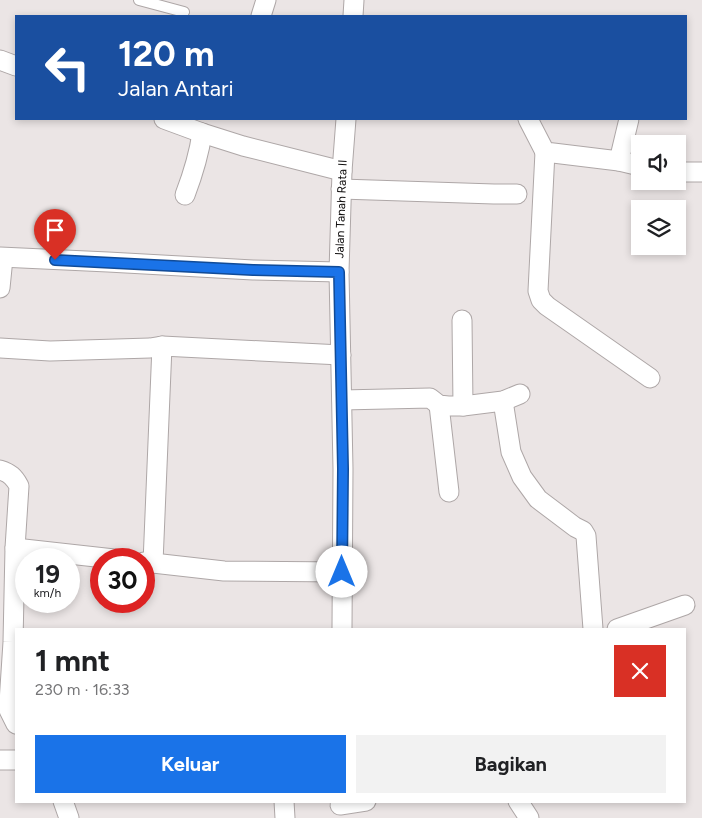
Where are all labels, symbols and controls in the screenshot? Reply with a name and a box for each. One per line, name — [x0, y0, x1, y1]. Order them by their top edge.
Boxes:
text: 120 m — [118, 33, 215, 75]
icon: left — [35, 35, 100, 100]
text: Jalan Antari — [118, 75, 234, 102]
map controls — [631, 135, 686, 255]
button: sound — [631, 135, 686, 190]
street label: Jalan Tanah Rata II — [332, 159, 350, 259]
button: layers — [631, 200, 686, 255]
pin — [34, 209, 76, 260]
icon: arrive — [41, 216, 69, 244]
position arrow — [315, 545, 367, 597]
speed limit sign: 30 — [90, 548, 155, 613]
text: 19 — [35, 559, 60, 589]
text: km/h — [34, 586, 61, 600]
text: 1 mnt — [35, 642, 110, 679]
button: close — [614, 645, 666, 697]
text: 230 m · 16:33 — [35, 680, 130, 699]
button: Keluar — [35, 735, 346, 793]
button: Bagikan — [356, 735, 666, 793]

